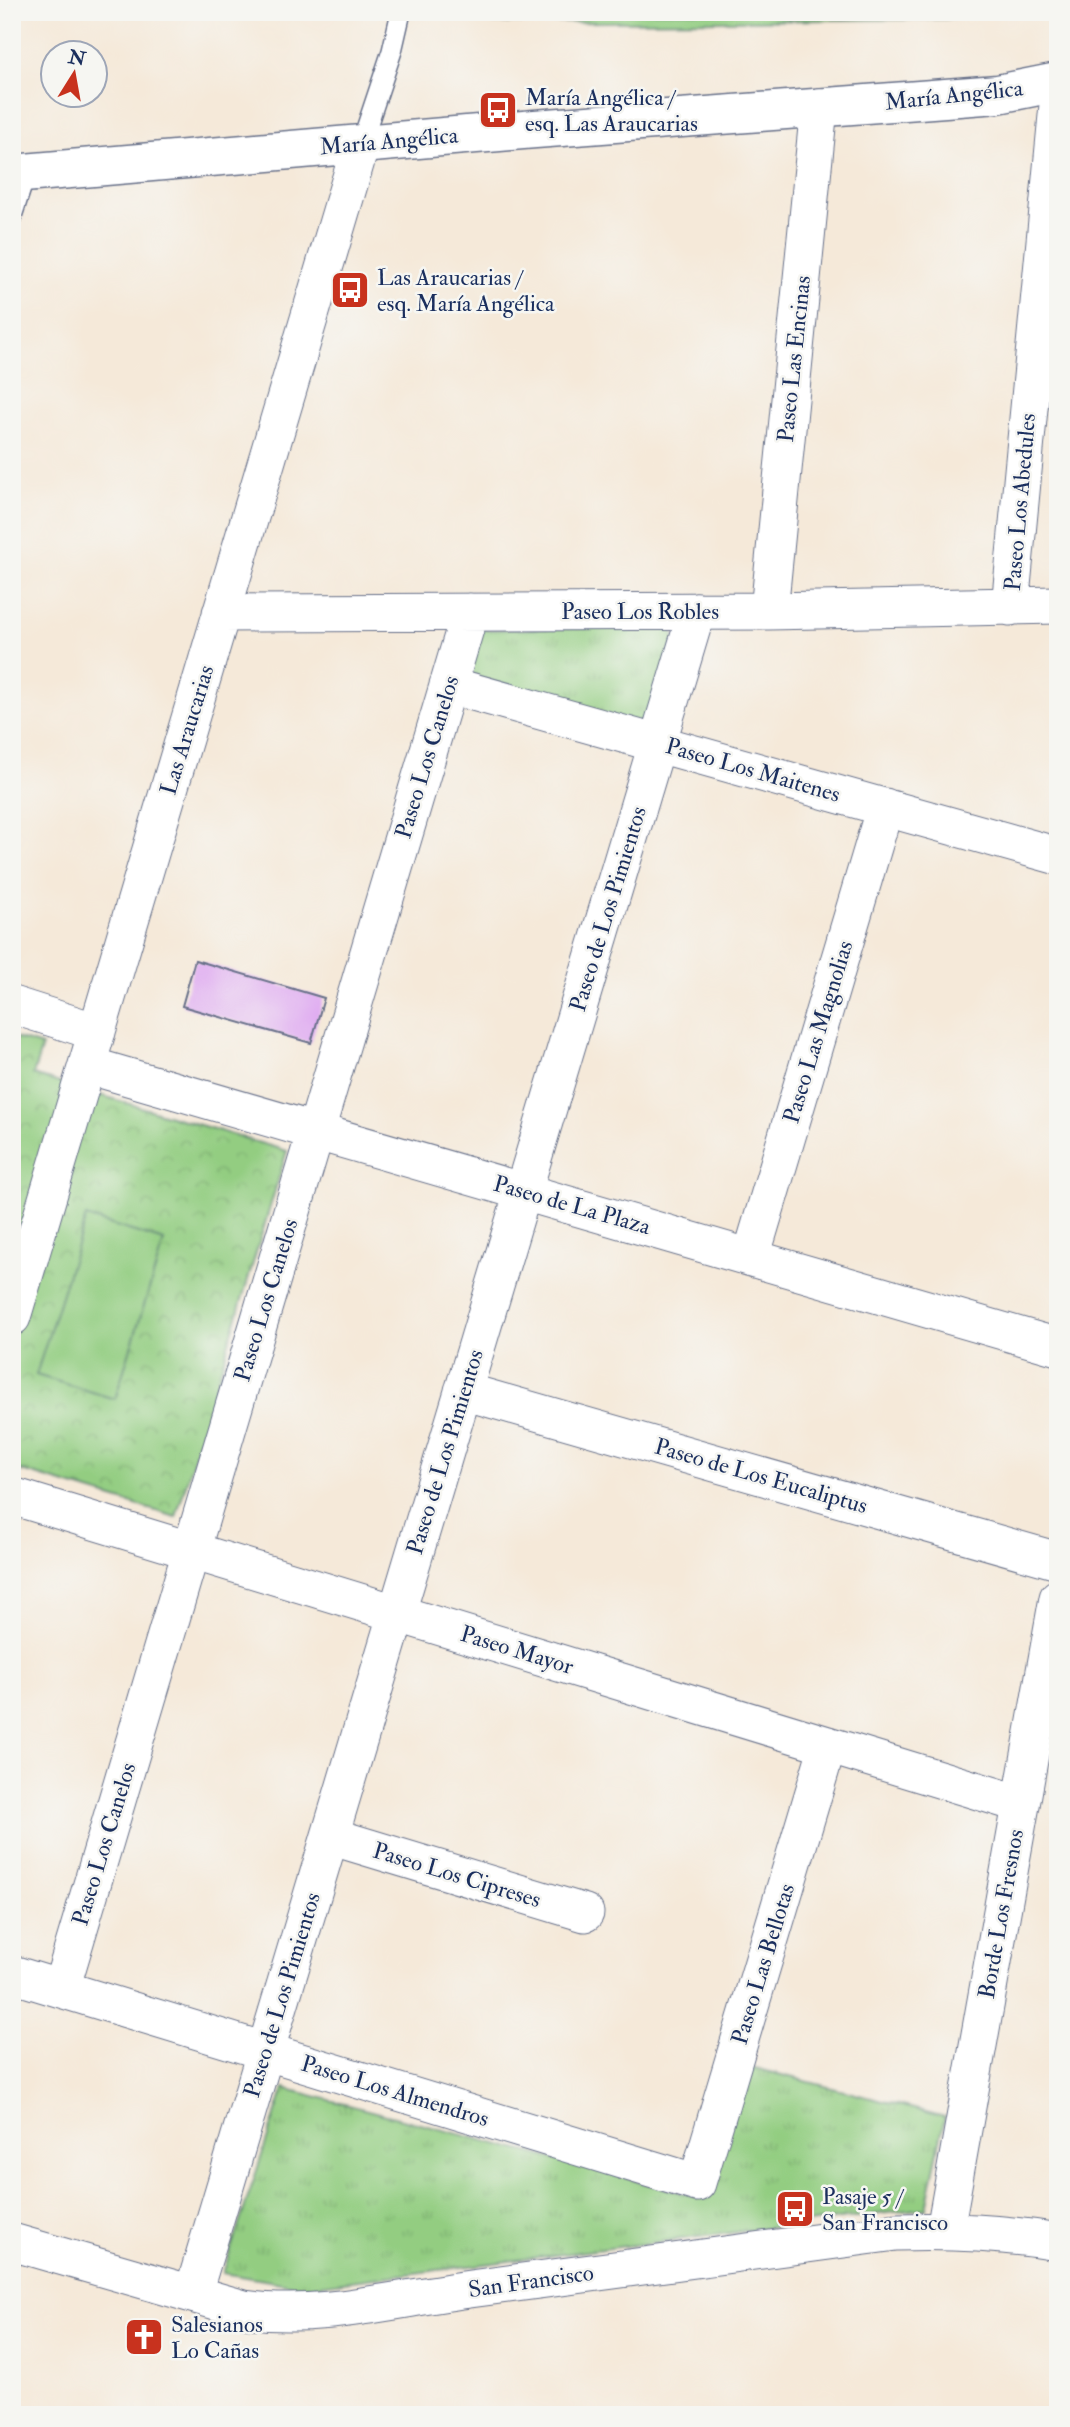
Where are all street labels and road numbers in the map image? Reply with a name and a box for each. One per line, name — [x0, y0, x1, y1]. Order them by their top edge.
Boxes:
street label: María Angélica — [884, 73, 1025, 117]
street label: María Angélica — [319, 120, 460, 161]
street label: Paseo Las Encinas — [771, 274, 817, 444]
street label: Paseo Los Abedules — [998, 412, 1042, 592]
street label: Paseo Los Robles — [561, 597, 719, 626]
street label: Las Araucarias — [154, 662, 221, 798]
street label: Paseo Los Canelos — [388, 672, 466, 842]
street label: Paseo Los Maitenes — [662, 731, 844, 809]
street label: Paseo de Los Pimientos — [563, 803, 653, 1015]
street label: Paseo Las Magnolias — [776, 937, 860, 1127]
street label: Paseo de La Plaza — [490, 1169, 654, 1241]
street label: Paseo Los Canelos — [227, 1215, 305, 1385]
street label: Paseo de Los Pimientos — [400, 1346, 490, 1558]
street label: Paseo de Los Eucaliptus — [651, 1432, 871, 1521]
street label: Paseo Mayor — [457, 1619, 577, 1681]
street label: Paseo Los Canelos — [65, 1759, 143, 1929]
street label: Borde Los Fresnos — [972, 1827, 1030, 2001]
street label: Paseo Los Cipreses — [369, 1836, 545, 1915]
street label: Paseo Las Bellotas — [725, 1880, 801, 2048]
street label: Paseo de Los Pimientos — [237, 1889, 327, 2101]
street label: Paseo Los Almendros — [298, 2049, 492, 2133]
street label: San Francisco — [467, 2258, 595, 2304]

